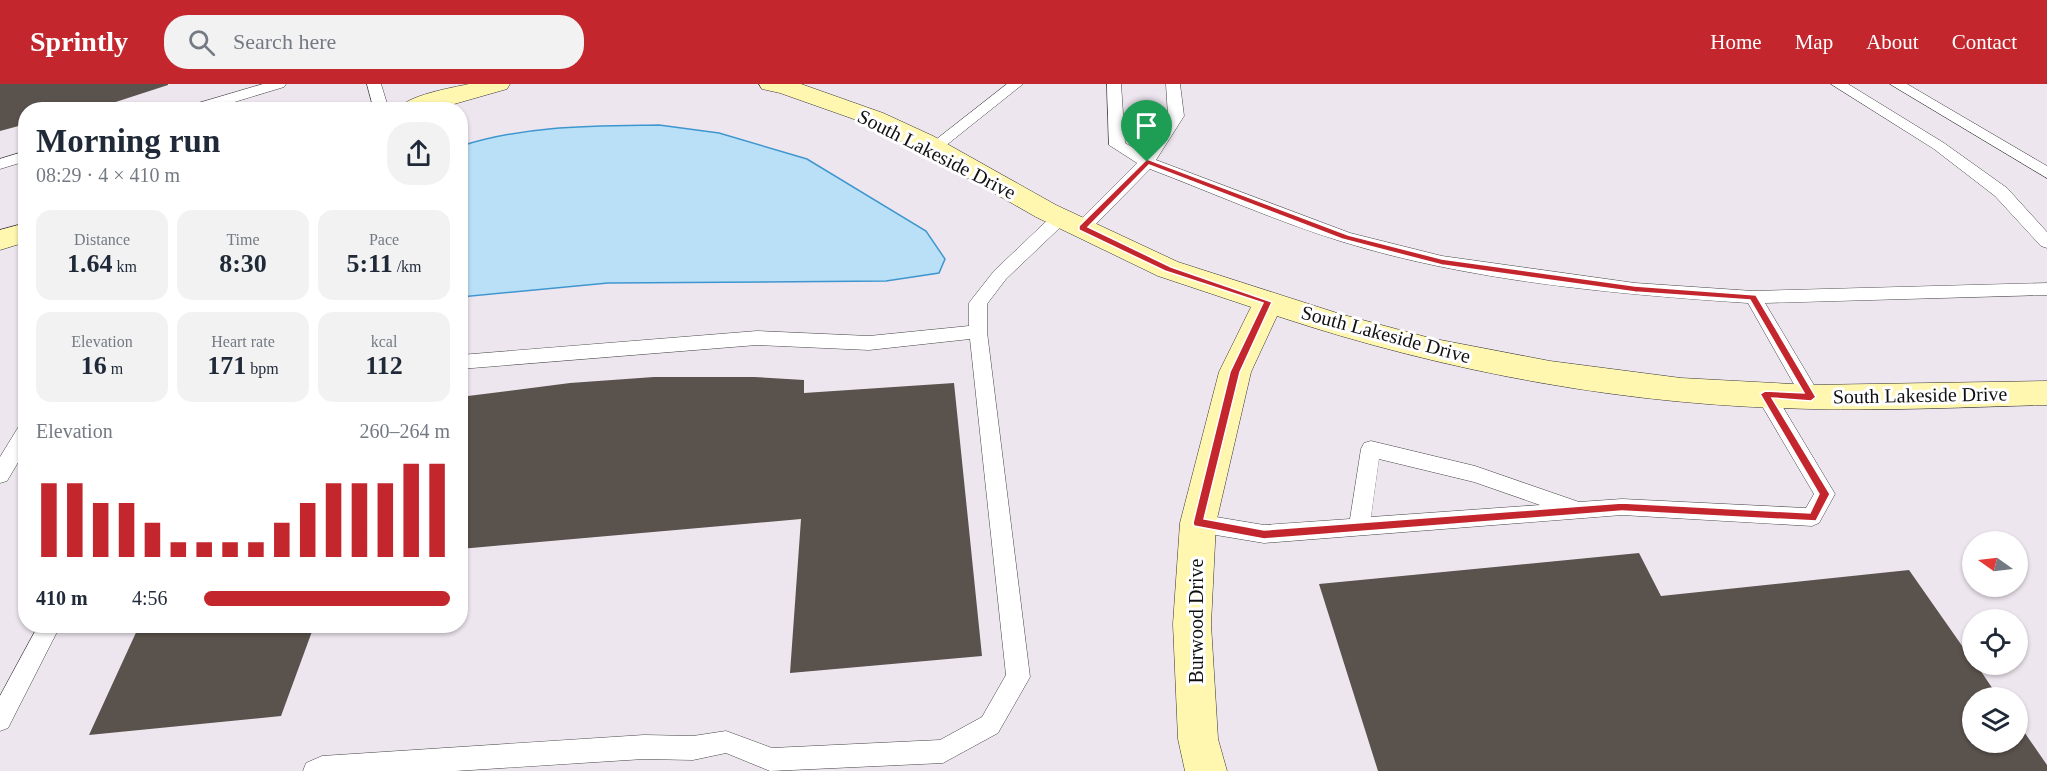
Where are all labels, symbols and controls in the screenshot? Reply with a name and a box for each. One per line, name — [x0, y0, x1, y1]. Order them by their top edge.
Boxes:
search box — [164, 15, 584, 69]
text: Sprintly — [30, 26, 128, 57]
icon: search — [185, 26, 218, 59]
text: Search here — [233, 29, 336, 54]
text: Home — [1710, 30, 1762, 54]
text: Map — [1795, 30, 1833, 54]
text: About — [1866, 30, 1919, 54]
text: Contact — [1952, 30, 2017, 54]
pin — [1121, 100, 1172, 162]
street label: South Lakeside Drive — [854, 105, 1020, 203]
icon: arrive — [1130, 109, 1163, 142]
button: share — [387, 122, 450, 185]
text: Morning run — [36, 123, 220, 159]
text: 08:29 · 4 × 410 m — [36, 164, 180, 186]
text: Distance — [74, 231, 130, 248]
text: Time — [226, 231, 260, 248]
text: Pace — [369, 231, 399, 248]
text: 1.64 — [67, 249, 113, 278]
text: 8:30 — [219, 249, 267, 278]
text: 5:11 — [346, 249, 393, 278]
text: km — [113, 258, 137, 275]
text: /km — [393, 258, 422, 275]
street label: South Lakeside Drive — [1299, 301, 1473, 367]
text: Elevation — [71, 333, 133, 350]
text: Heart rate — [211, 333, 275, 350]
text: kcal — [371, 333, 397, 350]
text: 16 — [81, 351, 107, 380]
text: 171 — [207, 351, 246, 380]
text: 112 — [365, 351, 403, 380]
text: m — [107, 360, 123, 377]
text: bpm — [246, 360, 279, 377]
street label: South Lakeside Drive — [1833, 382, 2008, 408]
text: Elevation — [36, 420, 113, 442]
text: 260–264 m — [359, 420, 450, 442]
north arrow — [1962, 531, 2028, 597]
map controls — [1962, 531, 2028, 753]
street label: Burwood Drive — [1185, 558, 1207, 683]
text: 410 m — [36, 587, 88, 609]
text: 4:56 — [132, 587, 168, 609]
button: locate — [1962, 609, 2028, 675]
button: layers — [1962, 687, 2028, 753]

